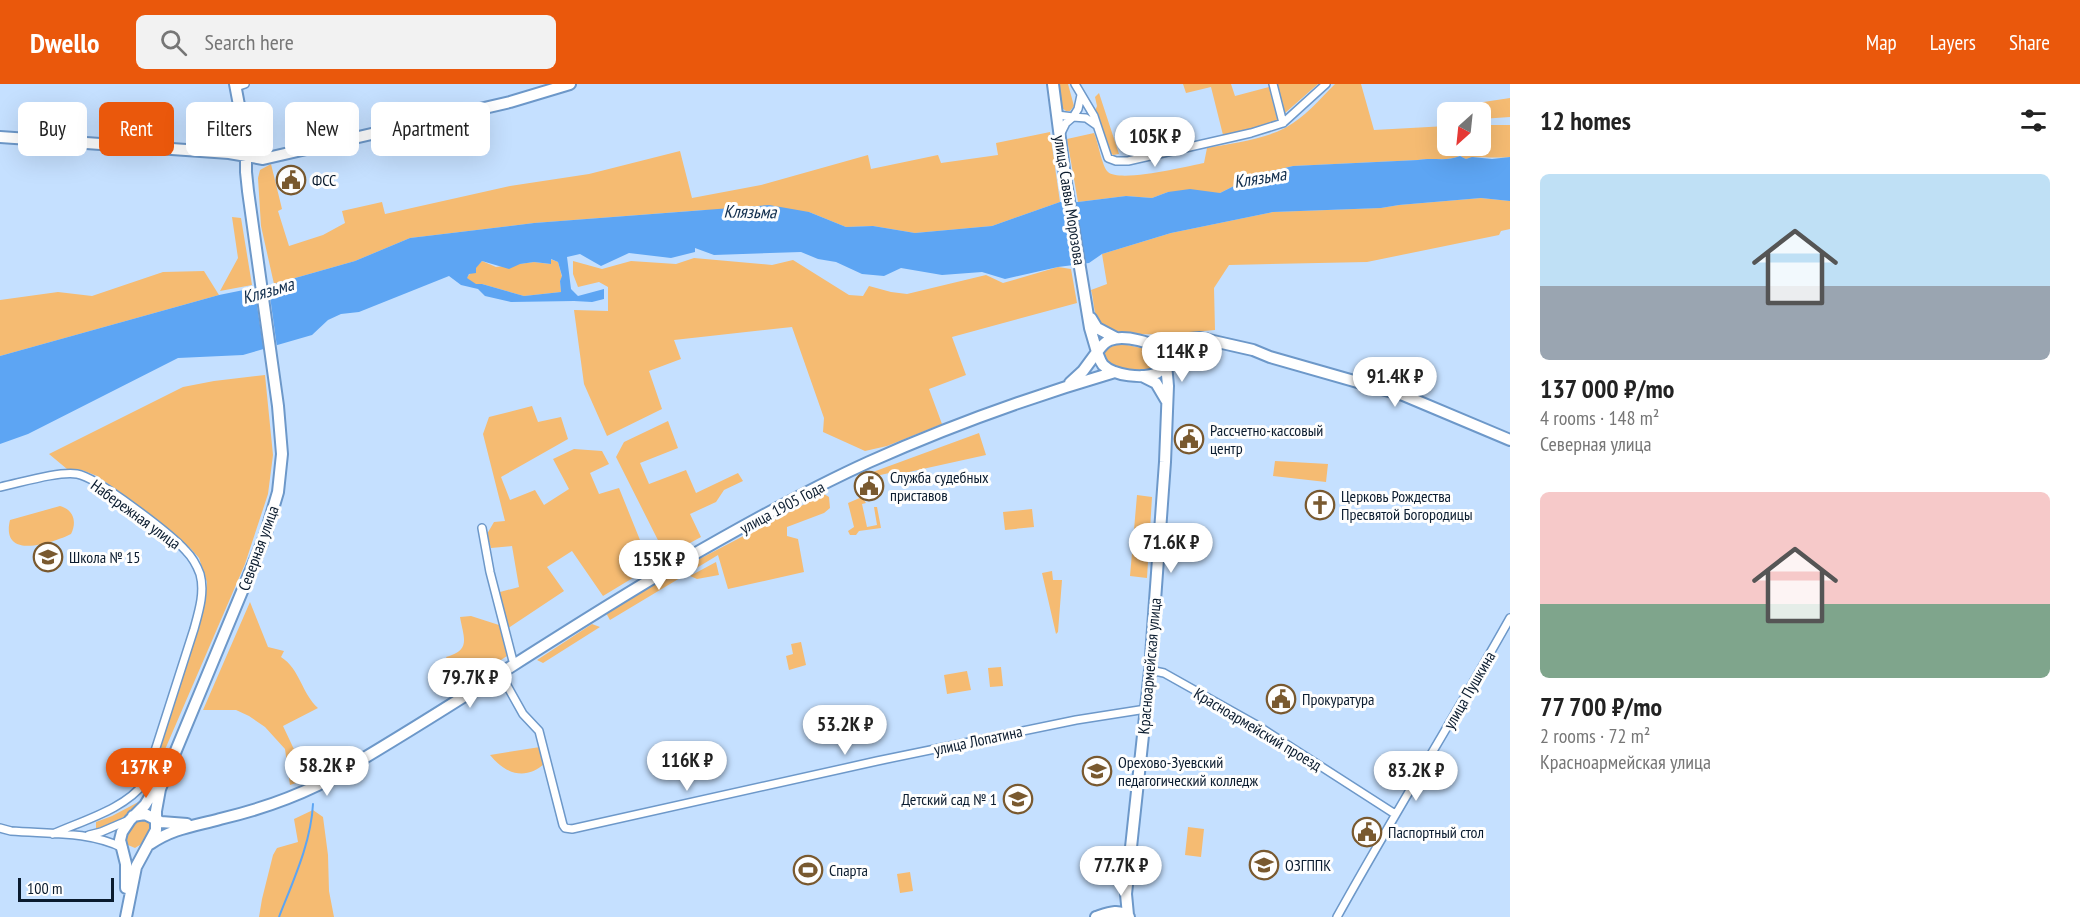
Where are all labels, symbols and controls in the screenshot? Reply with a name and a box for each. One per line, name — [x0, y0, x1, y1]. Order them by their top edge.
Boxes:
search box — [136, 15, 556, 69]
text: Dwello — [30, 24, 100, 61]
icon: search — [157, 26, 190, 59]
text: Search here — [205, 28, 294, 56]
text: Map — [1866, 29, 1897, 56]
text: Layers — [1930, 29, 1976, 56]
text: Share — [2009, 29, 2050, 56]
chip: Buy — [18, 102, 87, 156]
chip: Rent — [99, 102, 174, 156]
chip: Filters — [186, 102, 273, 156]
chip: New — [285, 102, 359, 156]
chip: Apartment — [371, 102, 490, 156]
north arrow — [1437, 102, 1491, 156]
map controls — [1437, 102, 1491, 156]
text: 12 homes — [1540, 104, 1631, 137]
icon: filters — [2017, 104, 2050, 137]
pin: 105K ₽ — [1106, 117, 1204, 168]
text: 105K ₽ — [1129, 123, 1181, 149]
street label: улица Саввы Морозова — [1050, 134, 1090, 266]
water label: Клязьма — [1232, 162, 1289, 193]
public building icon: ФСС — [275, 164, 307, 196]
place label: ФСС — [312, 170, 336, 190]
water label: Клязьма — [723, 200, 777, 223]
icon: home — [1741, 213, 1849, 321]
water label: Клязьма — [239, 272, 297, 309]
pin: 114K ₽ — [1133, 332, 1231, 383]
text: 114K ₽ — [1156, 338, 1208, 364]
pin: 91.4K ₽ — [1340, 357, 1450, 408]
text: 91.4K ₽ — [1367, 363, 1423, 389]
text: 137 000 ₽/mo — [1540, 372, 1674, 405]
text: 4 rooms · 148 m² — [1540, 405, 1659, 431]
place label: Рассчетно-кассовый центр — [1210, 420, 1323, 458]
public building icon: Рассчетно-кассовый центр — [1173, 423, 1205, 455]
text: Северная улица — [1540, 431, 1651, 457]
place label: Служба судебных приставов — [890, 467, 989, 505]
public building icon: Служба судебных приставов — [853, 470, 885, 502]
street label: Набережная улица — [87, 475, 185, 553]
street label: улица 1905 Года — [736, 476, 828, 538]
place label: Церковь Рождества Пресвятой Богородицы — [1341, 486, 1473, 524]
church icon: Церковь Рождества Пресвятой Богородицы — [1304, 489, 1336, 521]
street label: Северная улица — [233, 503, 283, 593]
pin: 71.6K ₽ — [1116, 523, 1226, 574]
text: 71.6K ₽ — [1143, 529, 1199, 555]
icon: home — [1741, 531, 1849, 639]
pin: 155K ₽ — [610, 540, 708, 591]
school or university icon: Школа № 15 — [32, 541, 64, 573]
text: 155K ₽ — [633, 546, 685, 572]
place label: Школа № 15 — [69, 547, 140, 567]
street label: Красноармейская улица — [1133, 597, 1165, 735]
street label: улица Пушкина — [1439, 647, 1499, 733]
pin: 79.7K ₽ — [415, 658, 525, 709]
text: 79.7K ₽ — [442, 664, 498, 690]
street label: Красноармейский проезд — [1190, 683, 1326, 775]
public building icon: Прокуратура — [1265, 683, 1297, 715]
place label: Прокуратура — [1302, 689, 1374, 709]
text: 77 700 ₽/mo — [1540, 690, 1662, 723]
pin: 53.2K ₽ — [790, 705, 900, 756]
text: 53.2K ₽ — [817, 711, 873, 737]
street label: улица Лопатина — [932, 721, 1024, 759]
text: 2 rooms · 72 m² — [1540, 723, 1650, 749]
pin: 116K ₽ — [638, 741, 736, 792]
pin: 58.2K ₽ — [272, 746, 382, 797]
text: 116K ₽ — [661, 747, 713, 773]
pin: 137K ₽ — [97, 748, 195, 799]
text: Красноармейская улица — [1540, 749, 1711, 775]
pin: 83.2K ₽ — [1361, 751, 1471, 802]
text: 58.2K ₽ — [299, 752, 355, 778]
place label: Орехово-Зуевский педагогический колледж — [1118, 752, 1258, 790]
text: 137K ₽ — [120, 754, 172, 780]
school or university icon: Орехово-Зуевский педагогический колледж — [1081, 755, 1113, 787]
text: 83.2K ₽ — [1388, 757, 1444, 783]
school or university icon: Детский сад № 1 — [1002, 783, 1034, 815]
place label: Детский сад № 1 — [901, 789, 997, 809]
public building icon: Паспортный стол — [1351, 816, 1383, 848]
place label: Паспортный стол — [1388, 822, 1484, 842]
pin: 77.7K ₽ — [1066, 846, 1176, 897]
school or university icon: ОЗГППК — [1248, 849, 1280, 881]
text: 77.7K ₽ — [1094, 852, 1148, 878]
sports icon: Спарта — [792, 854, 824, 886]
place label: ОЗГППК — [1285, 855, 1331, 875]
place label: Спарта — [829, 860, 868, 880]
scale bar — [18, 875, 114, 902]
text: 100 m — [27, 878, 62, 898]

